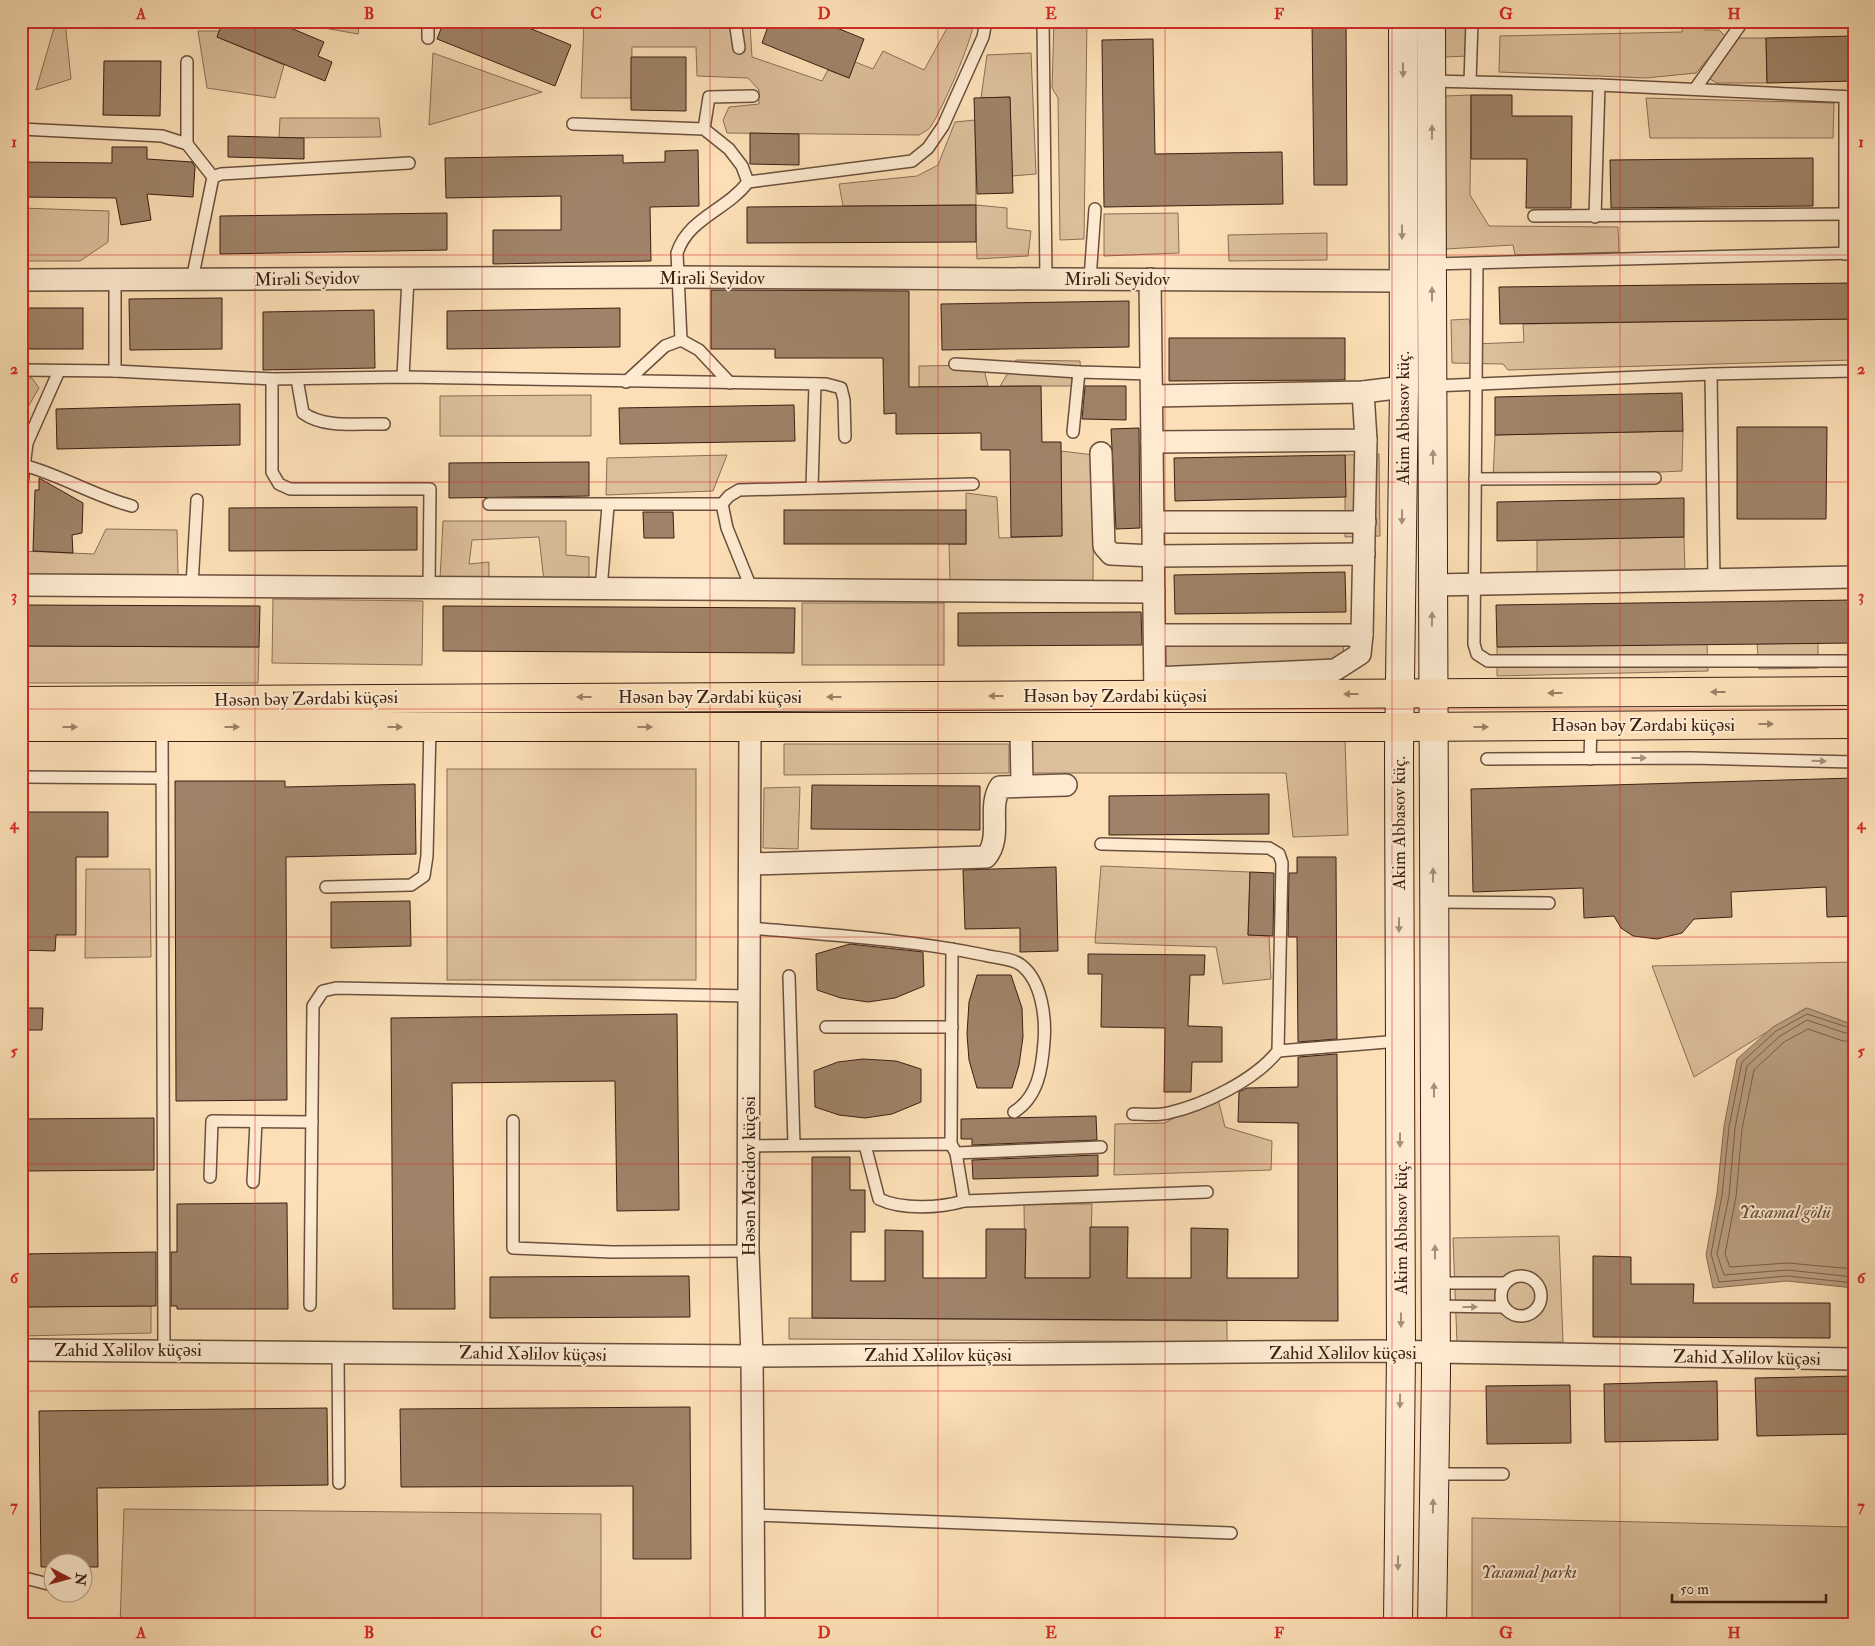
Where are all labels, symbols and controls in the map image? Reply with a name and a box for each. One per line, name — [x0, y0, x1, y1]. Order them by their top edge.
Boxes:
text: A — [135, 4, 147, 24]
text: B — [364, 4, 374, 24]
text: C — [590, 4, 602, 24]
text: D — [817, 4, 831, 24]
text: E — [1045, 4, 1057, 24]
text: F — [1274, 4, 1284, 24]
text: G — [1499, 4, 1513, 24]
text: H — [1727, 4, 1741, 24]
one-way arrow — [1399, 62, 1407, 78]
one-way arrow — [1428, 123, 1436, 139]
text: 1 — [11, 132, 17, 152]
text: 1 — [1858, 132, 1864, 152]
one-way arrow — [1398, 225, 1406, 241]
street label: Mirəli Seyidov — [254, 267, 360, 291]
street label: Mirəli Seyidov — [659, 267, 765, 290]
street label: Mirəli Seyidov — [1064, 268, 1170, 291]
one-way arrow — [1428, 286, 1436, 302]
street label: Akim Abbasov küç. — [1392, 351, 1415, 486]
text: 2 — [10, 359, 18, 379]
text: 2 — [1857, 359, 1865, 379]
one-way arrow — [1429, 448, 1437, 464]
one-way arrow — [1398, 510, 1406, 526]
text: 3 — [11, 586, 17, 606]
text: 3 — [1858, 586, 1864, 606]
one-way arrow — [1429, 611, 1437, 627]
street label: Həsən bəy Zərdabi küçəsi — [1023, 685, 1207, 708]
street label: Həsən bəy Zərdabi küçəsi — [214, 686, 398, 712]
street label: Həsən bəy Zərdabi küçəsi — [618, 686, 802, 709]
one-way arrow — [1709, 688, 1725, 696]
one-way arrow — [1547, 689, 1563, 697]
one-way arrow — [1343, 691, 1359, 699]
one-way arrow — [988, 692, 1004, 700]
one-way arrow — [575, 693, 591, 701]
one-way arrow — [825, 693, 841, 701]
street label: Həsən bəy Zərdabi küçəsi — [1551, 714, 1735, 737]
one-way arrow — [1758, 720, 1774, 728]
one-way arrow — [62, 723, 78, 731]
one-way arrow — [225, 723, 241, 731]
one-way arrow — [387, 723, 403, 731]
one-way arrow — [637, 723, 653, 731]
one-way arrow — [1473, 723, 1489, 731]
one-way arrow — [1631, 754, 1647, 762]
street label: Akim Abbasov küç. — [1388, 756, 1411, 891]
one-way arrow — [1811, 757, 1827, 765]
text: 4 — [9, 814, 20, 834]
text: 4 — [1856, 814, 1867, 834]
one-way arrow — [1429, 866, 1437, 882]
one-way arrow — [1395, 917, 1403, 933]
text: 5 — [10, 1041, 18, 1061]
text: 5 — [1857, 1041, 1865, 1061]
one-way arrow — [1429, 1081, 1437, 1097]
street label: Həsən Məcidov küçəsi — [738, 1096, 761, 1256]
one-way arrow — [1396, 1132, 1404, 1148]
street label: Akim Abbasov küç. — [1390, 1161, 1413, 1296]
water label: Yasamal gölü — [1739, 1200, 1832, 1224]
one-way arrow — [1431, 1244, 1439, 1260]
text: 6 — [10, 1268, 20, 1288]
text: 6 — [1857, 1268, 1867, 1288]
one-way arrow — [1462, 1303, 1478, 1311]
one-way arrow — [1397, 1312, 1405, 1328]
street label: Zahid Xəlilov küçəsi — [54, 1339, 202, 1362]
street label: Zahid Xəlilov küçəsi — [459, 1341, 607, 1367]
street label: Zahid Xəlilov küçəsi — [1269, 1342, 1417, 1365]
street label: Zahid Xəlilov küçəsi — [864, 1344, 1012, 1367]
street label: Zahid Xəlilov küçəsi — [1673, 1345, 1821, 1371]
one-way arrow — [1396, 1393, 1404, 1409]
text: 7 — [10, 1496, 18, 1516]
text: 7 — [1857, 1496, 1865, 1516]
one-way arrow — [1430, 1498, 1438, 1514]
north arrow — [42, 1554, 92, 1604]
one-way arrow — [1394, 1556, 1402, 1572]
park label: Yasamal parkı — [1481, 1561, 1577, 1584]
text: N — [71, 1571, 90, 1587]
scale bar — [1672, 1571, 1826, 1603]
text: 50 m — [1680, 1580, 1709, 1599]
text: A — [135, 1623, 147, 1643]
text: B — [364, 1623, 374, 1643]
text: C — [590, 1623, 602, 1643]
text: D — [817, 1623, 831, 1643]
text: E — [1045, 1623, 1057, 1643]
text: F — [1274, 1623, 1284, 1643]
text: G — [1499, 1623, 1513, 1643]
text: H — [1727, 1623, 1741, 1643]

